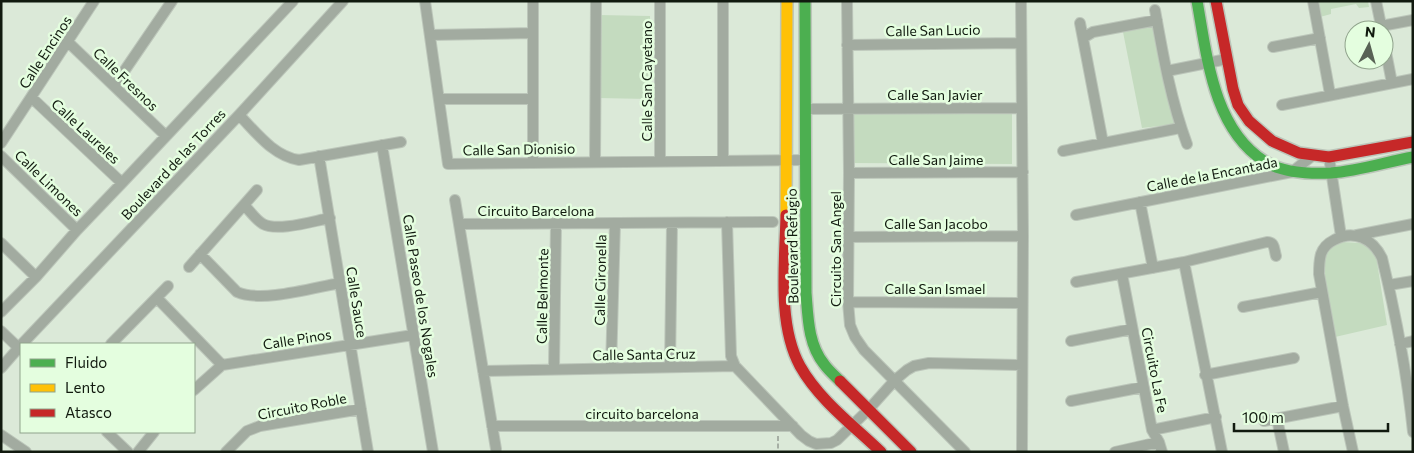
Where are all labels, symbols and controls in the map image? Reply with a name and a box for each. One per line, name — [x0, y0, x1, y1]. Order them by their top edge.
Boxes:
street label: Calle Encinos — [15, 12, 75, 92]
north arrow — [1344, 20, 1394, 70]
street label: Calle San Cayetano — [638, 21, 655, 141]
street label: Calle San Lucio — [885, 21, 981, 39]
text: N — [1364, 23, 1377, 41]
street label: Calle Fresnos — [90, 44, 162, 114]
street label: Calle San Javier — [887, 86, 983, 103]
street label: Calle Laureles — [48, 95, 124, 167]
street label: Boulevard de las Torres — [117, 105, 229, 223]
street label: Calle San Dionisio — [463, 140, 575, 158]
street label: Calle Limones — [11, 146, 87, 220]
street label: Calle San Jaime — [889, 151, 983, 168]
street label: Calle de la Encantada — [1145, 153, 1279, 195]
street label: Boulevard Refugio — [782, 188, 802, 304]
street label: Circuito San Angel — [827, 191, 844, 307]
street label: Circuito Barcelona — [478, 202, 594, 219]
street label: Calle Paseo de los Nogales — [400, 213, 442, 379]
street label: Calle San Jacobo — [884, 215, 988, 232]
street label: Calle Gironella — [591, 234, 609, 326]
street label: Calle Belmonte — [533, 248, 551, 344]
street label: Calle Sauce — [343, 265, 371, 339]
street label: Calle San Ismael — [884, 280, 986, 297]
street label: Calle Pinos — [262, 325, 332, 353]
street label: Circuito La Fe — [1138, 326, 1172, 414]
legend — [20, 343, 195, 433]
street label: Calle Santa Cruz — [592, 345, 696, 363]
text: Fluido — [65, 353, 107, 371]
text: Lento — [65, 378, 105, 396]
street label: Circuito Roble — [256, 389, 348, 423]
scale bar — [1234, 400, 1388, 432]
text: Atasco — [65, 403, 112, 421]
street label: circuito barcelona — [585, 405, 699, 422]
text: 100 m — [1242, 408, 1284, 426]

